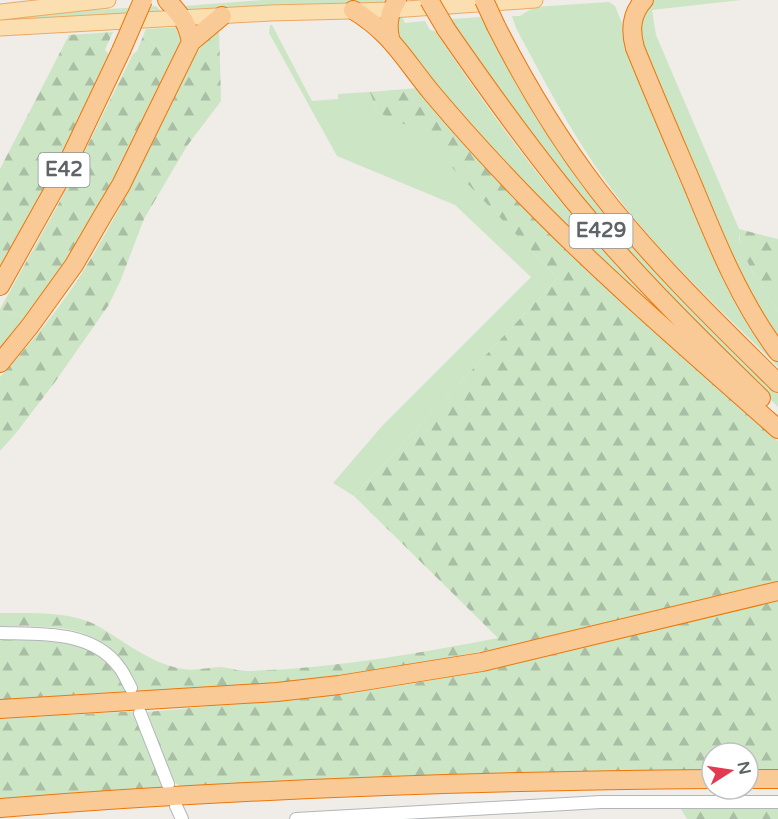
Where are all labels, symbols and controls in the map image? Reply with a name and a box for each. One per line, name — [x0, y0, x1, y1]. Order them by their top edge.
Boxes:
road number: E42 — [38, 153, 90, 187]
road number: E429 — [570, 214, 632, 248]
north arrow — [700, 741, 760, 801]
text: N — [733, 760, 755, 776]

